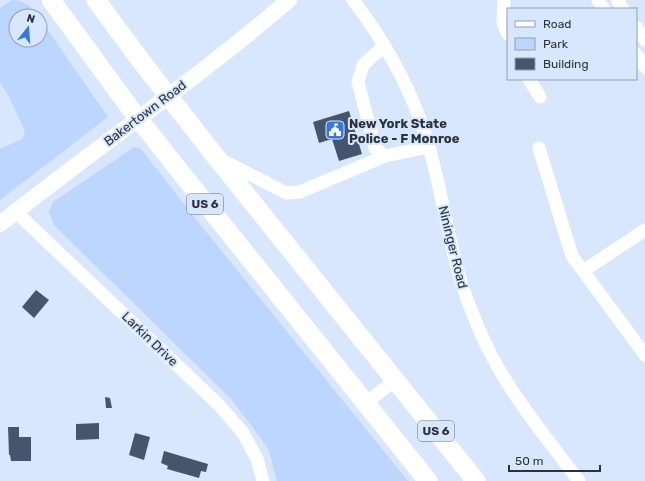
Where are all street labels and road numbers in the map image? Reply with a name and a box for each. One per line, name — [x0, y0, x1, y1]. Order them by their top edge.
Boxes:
street label: Bakertown Road — [101, 77, 189, 149]
road number: US 6 — [187, 194, 223, 214]
street label: Nininger Road — [434, 204, 471, 290]
street label: Larkin Drive — [119, 309, 181, 369]
road number: US 6 — [418, 421, 454, 441]

